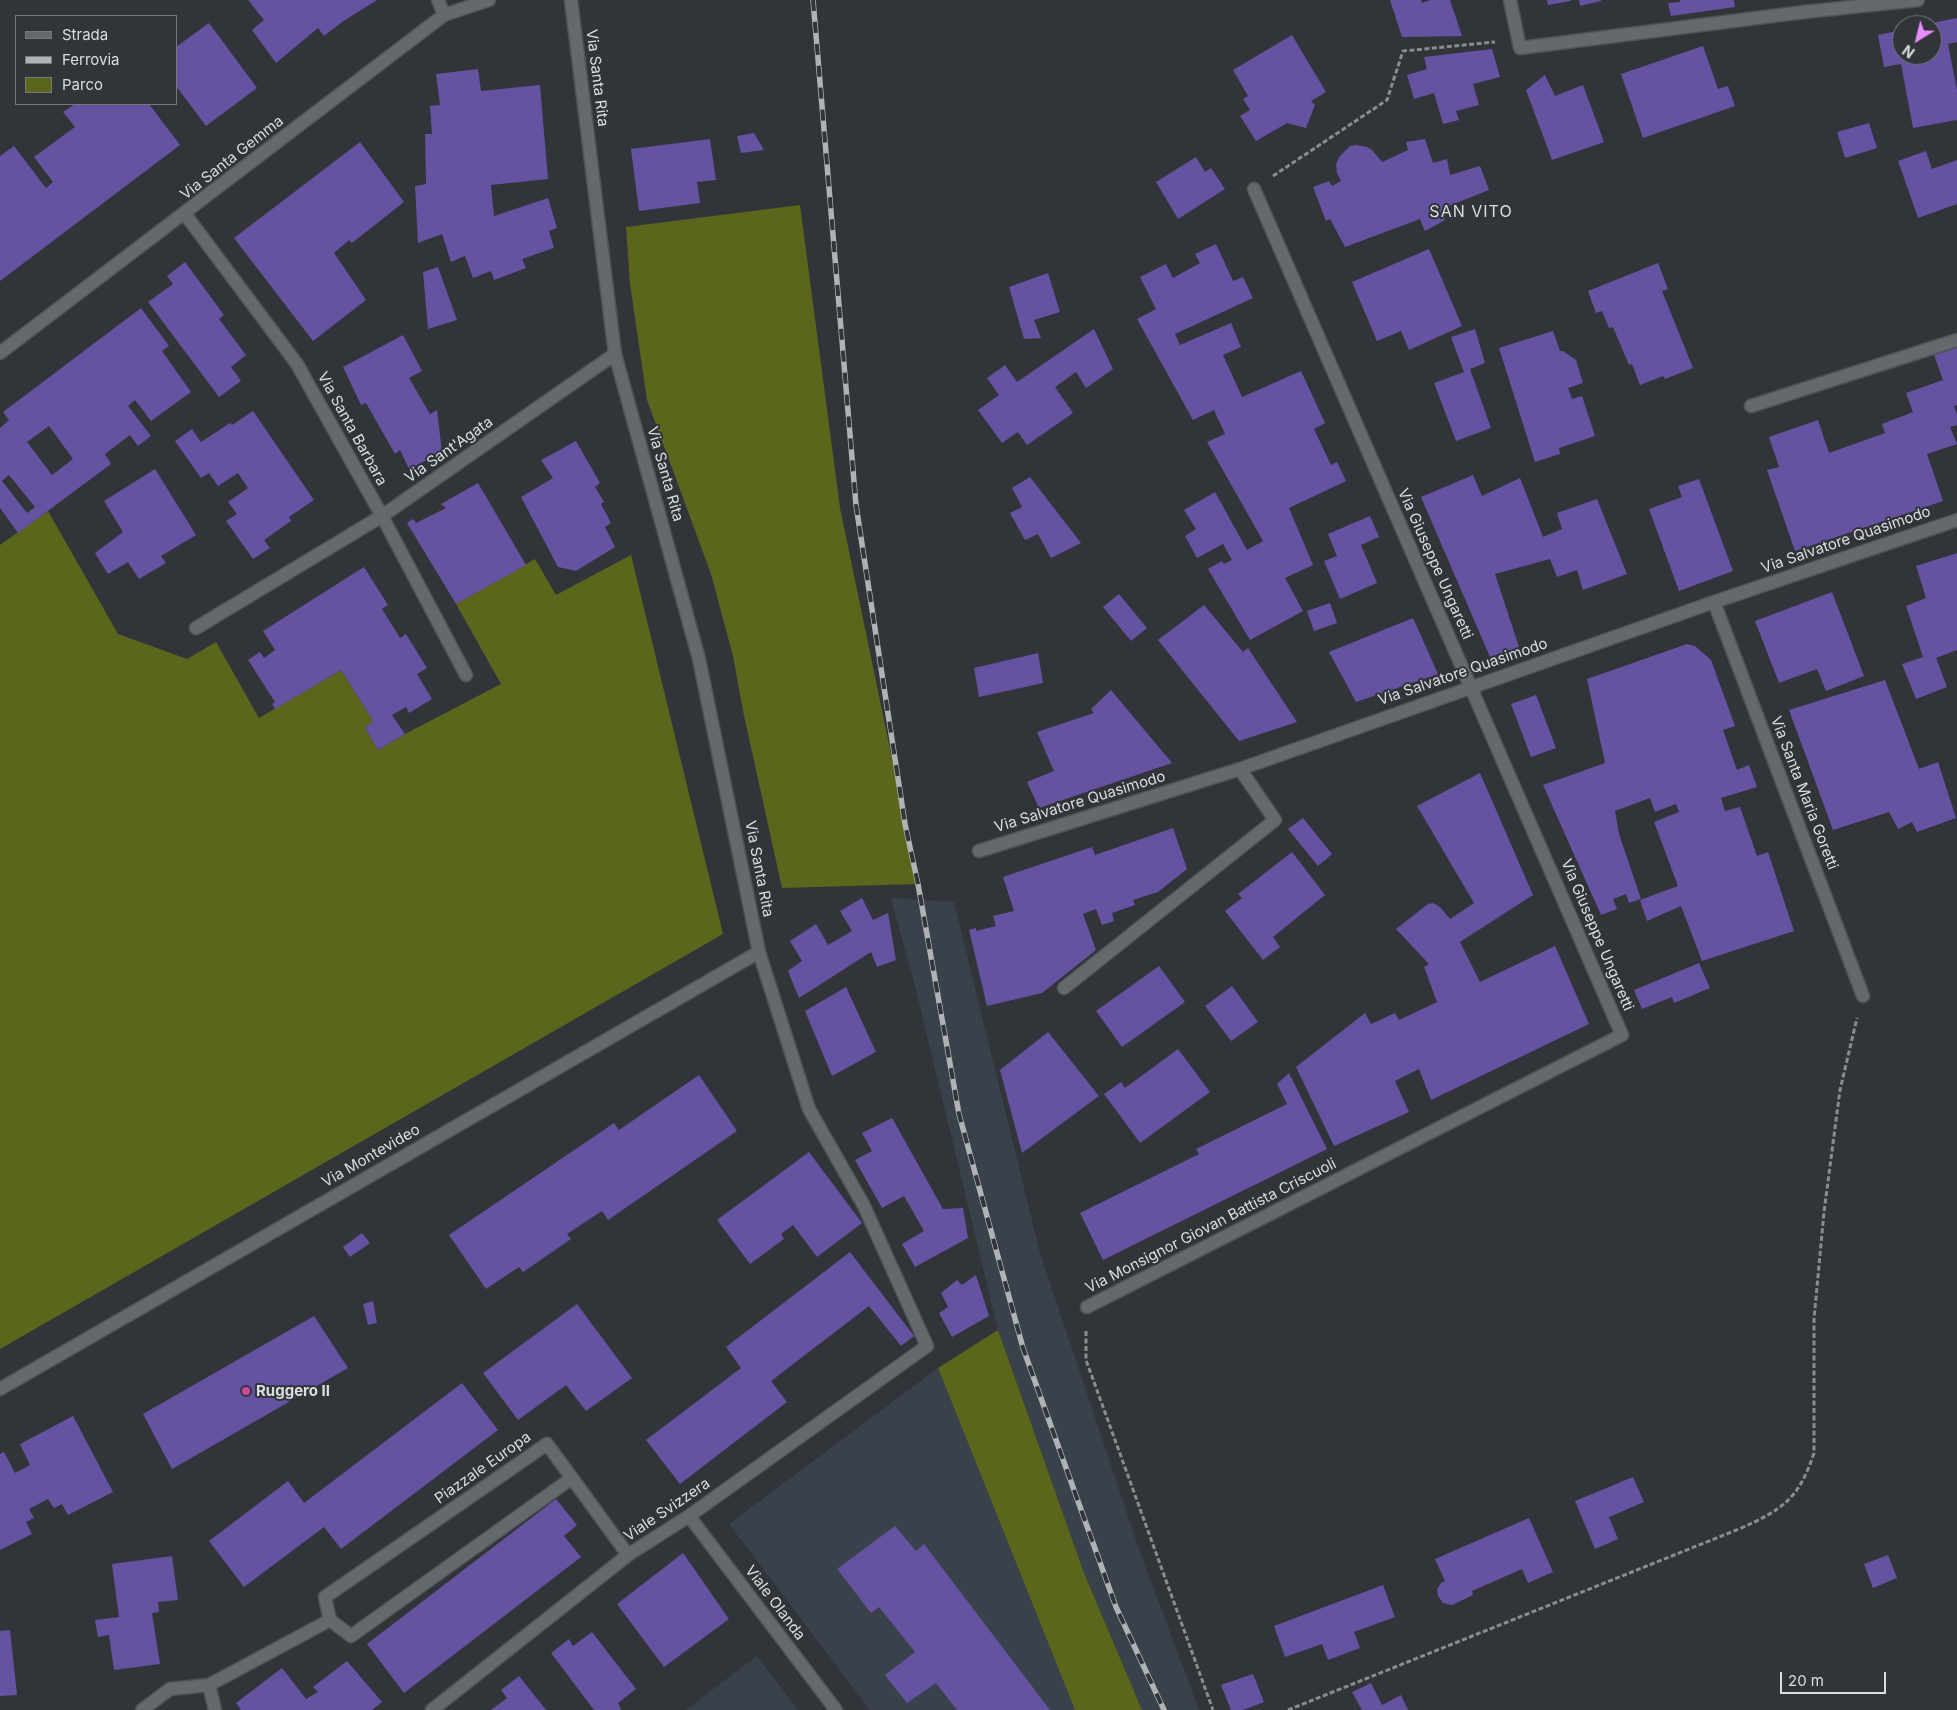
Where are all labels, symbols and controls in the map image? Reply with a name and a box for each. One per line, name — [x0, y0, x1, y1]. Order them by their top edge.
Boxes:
legend — [15, 15, 178, 105]
north arrow — [1892, 15, 1942, 65]
text: Strada — [62, 25, 108, 44]
street label: Via Santa Rita — [582, 28, 612, 128]
text: N — [1899, 42, 1918, 62]
text: Ferrovia — [62, 50, 119, 69]
text: Parco — [62, 75, 103, 94]
street label: Via Santa Gemma — [177, 112, 287, 204]
district label: SAN VITO — [1428, 202, 1514, 222]
street label: Via Santa Barbara — [313, 369, 391, 489]
street label: Via Sant'Agata — [402, 413, 496, 487]
street label: Via Santa Rita — [643, 424, 687, 524]
street label: Via Giuseppe Ungaretti — [1394, 486, 1476, 642]
street label: Via Salvatore Quasimodo — [1759, 503, 1933, 577]
street label: Via Salvatore Quasimodo — [1376, 635, 1550, 709]
street label: Via Santa Maria Goretti — [1766, 714, 1842, 872]
street label: Via Salvatore Quasimodo — [992, 767, 1168, 837]
street label: Via Santa Rita — [741, 819, 777, 919]
street label: Via Giuseppe Ungaretti — [1557, 856, 1637, 1014]
street label: Via Montevideo — [319, 1121, 423, 1191]
street label: Via Monsignor Giovan Battista Criscuoli — [1083, 1155, 1339, 1297]
place label: Ruggero II — [256, 1382, 330, 1400]
marker: Ruggero II — [240, 1385, 252, 1397]
street label: Piazzale Europa — [431, 1428, 535, 1508]
street label: Viale Svizzera — [621, 1475, 713, 1545]
street label: Viale Olanda — [741, 1562, 809, 1644]
scale bar — [1782, 1662, 1888, 1694]
text: 20 m — [1788, 1671, 1824, 1690]

